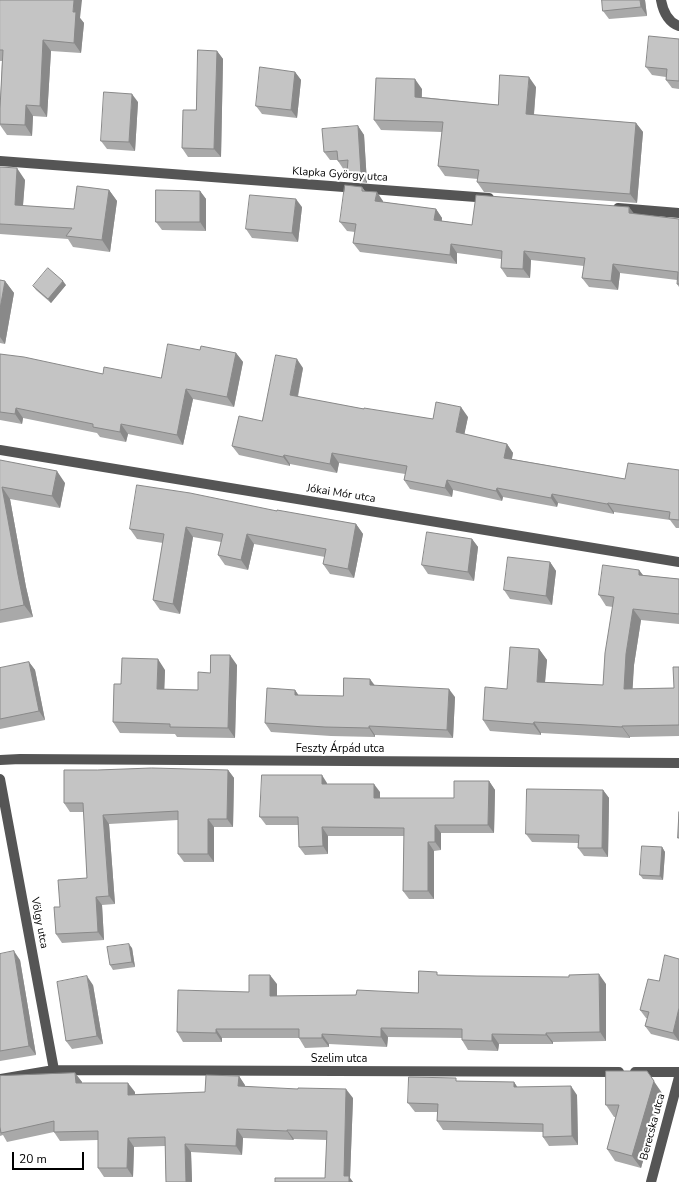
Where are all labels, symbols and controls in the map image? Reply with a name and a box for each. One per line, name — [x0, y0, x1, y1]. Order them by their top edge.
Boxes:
street label: Klapka György utca — [292, 165, 388, 185]
street label: Jókai Mór utca — [306, 482, 376, 506]
street label: Feszty Árpád utca — [296, 742, 384, 756]
street label: Völgy utca — [28, 896, 50, 950]
street label: Szelim utca — [311, 1052, 367, 1066]
street label: Berecska utca — [638, 1092, 668, 1162]
scale bar — [14, 1144, 86, 1170]
text: 20 m — [19, 1151, 47, 1167]

